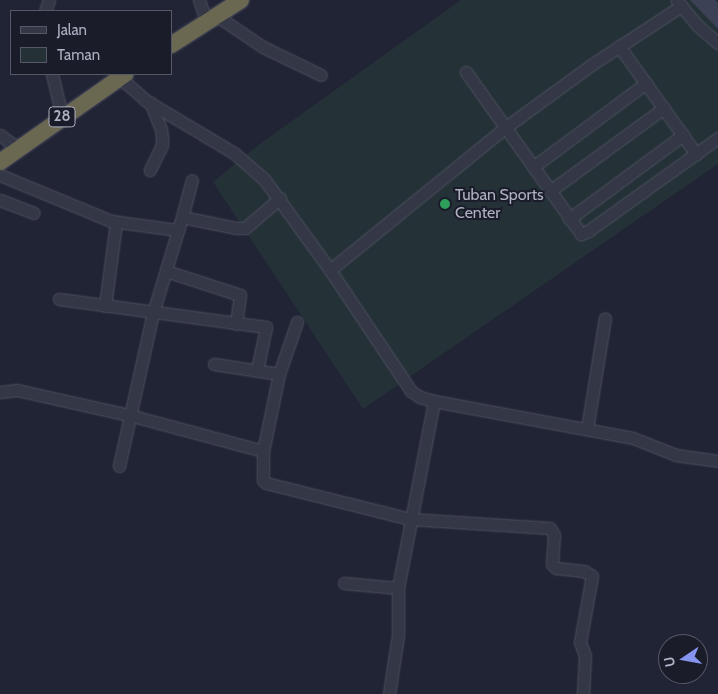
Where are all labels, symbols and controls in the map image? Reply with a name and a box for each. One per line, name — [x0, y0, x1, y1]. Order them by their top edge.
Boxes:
legend — [10, 10, 172, 75]
text: Jalan — [57, 21, 87, 39]
text: Taman — [57, 46, 100, 64]
road number: 28 — [48, 104, 76, 130]
place label: Tuban Sports Center — [455, 185, 544, 223]
marker: Tuban Sports Center — [439, 198, 451, 210]
north arrow — [658, 634, 708, 684]
text: U — [659, 655, 679, 669]

